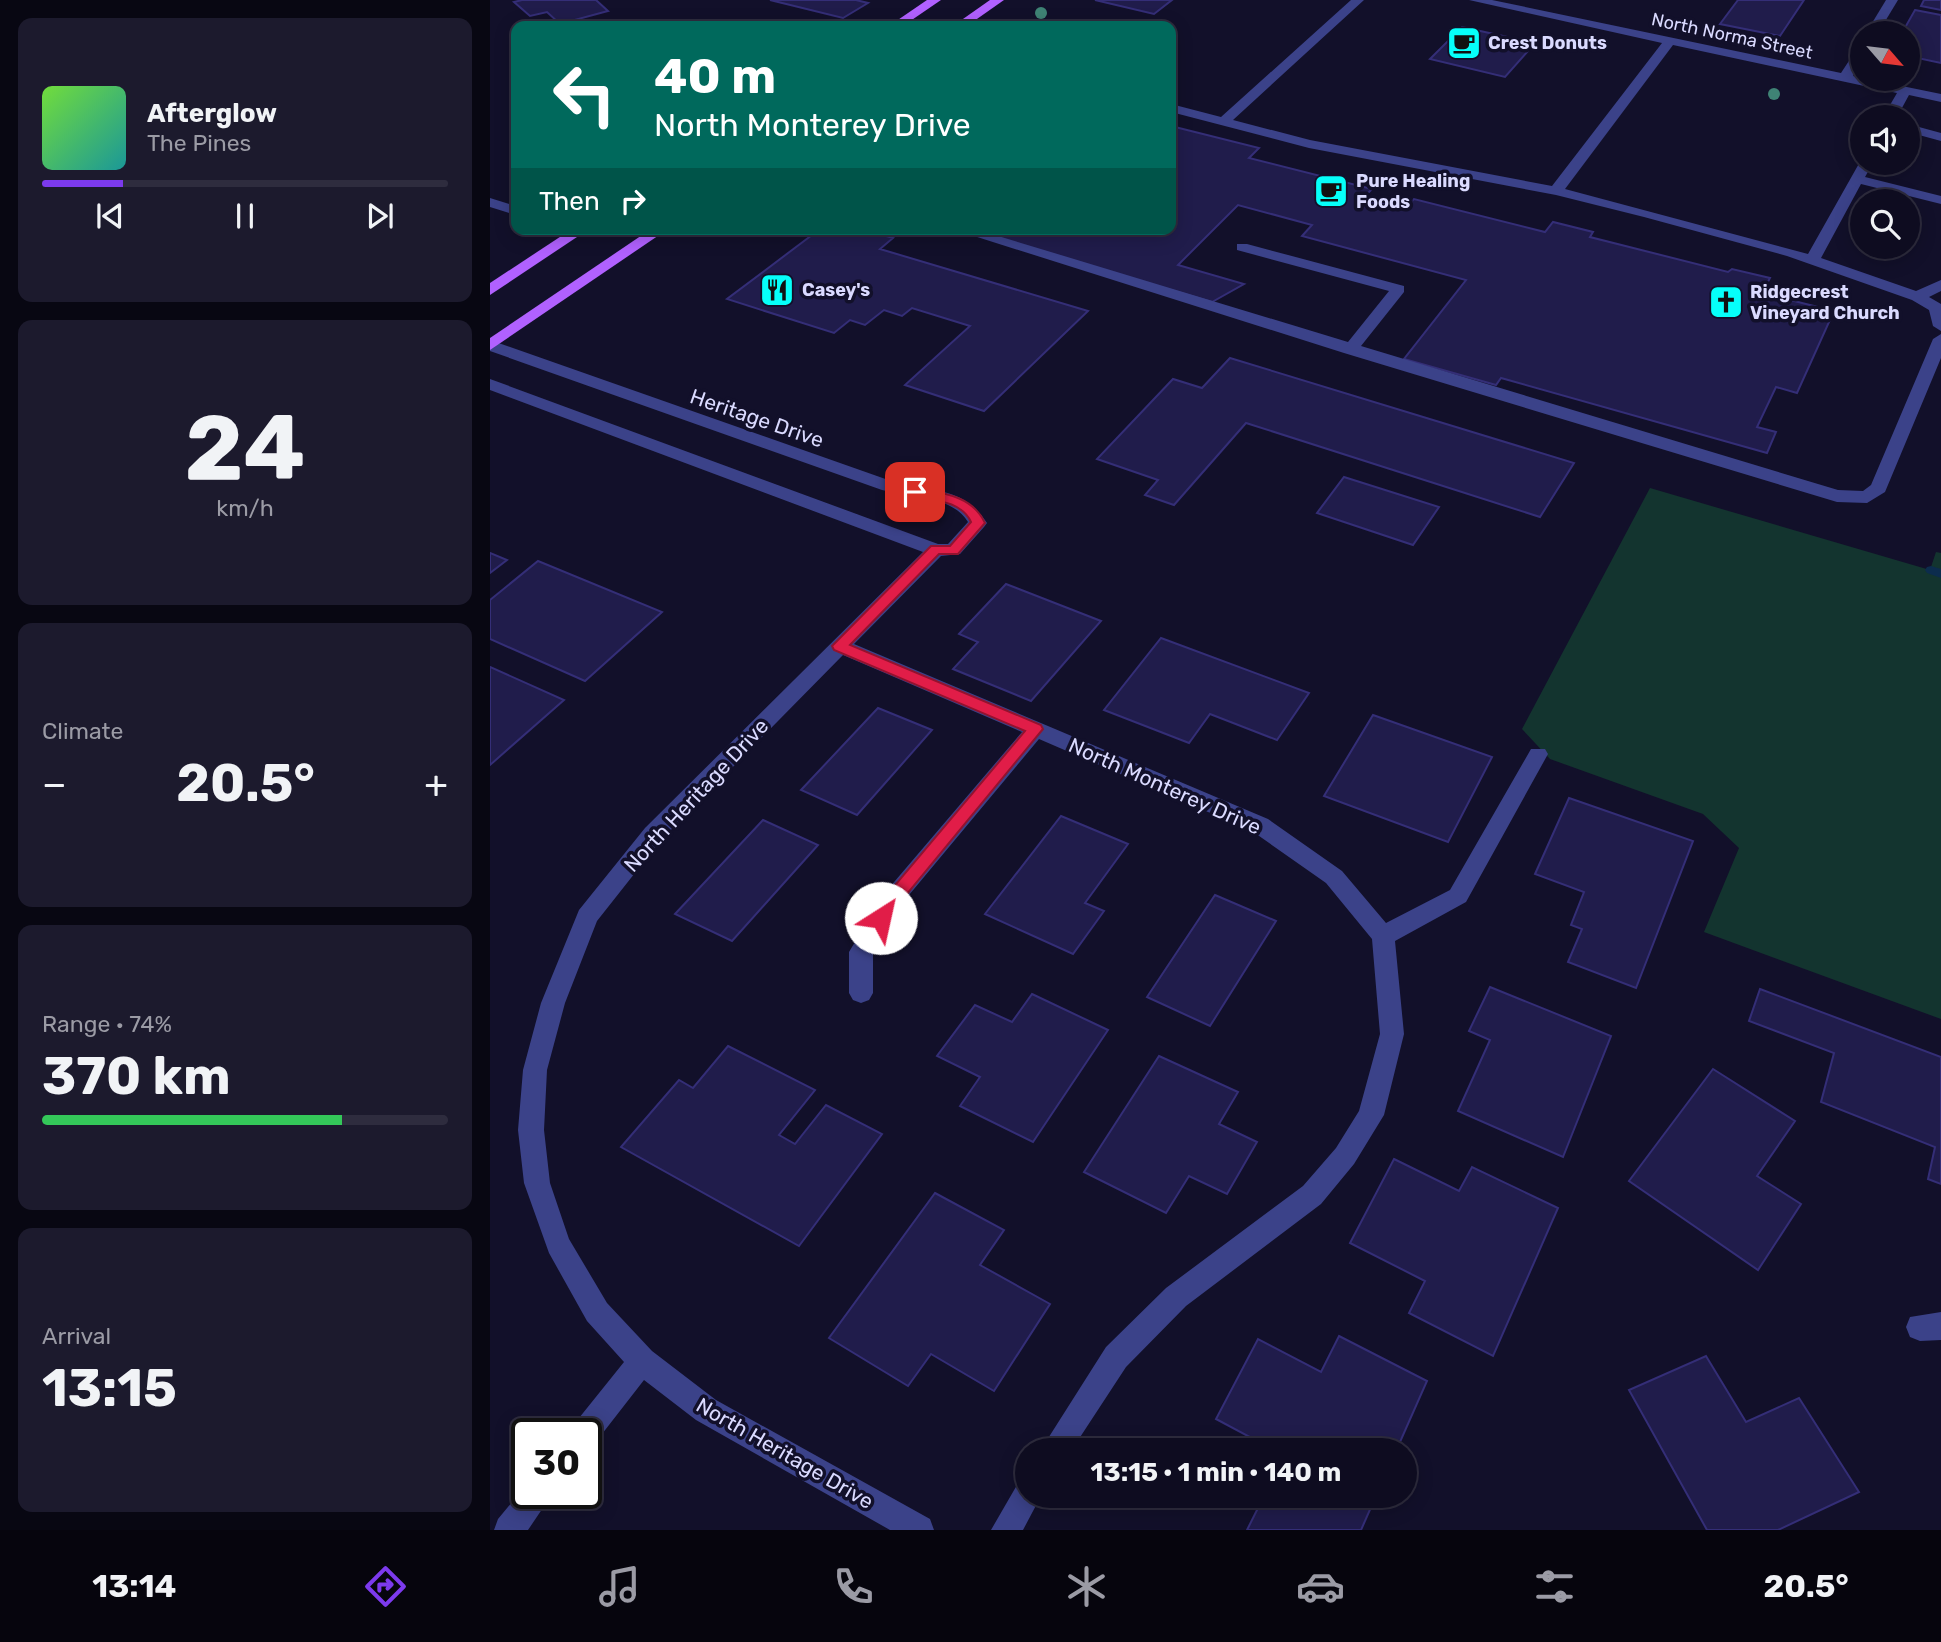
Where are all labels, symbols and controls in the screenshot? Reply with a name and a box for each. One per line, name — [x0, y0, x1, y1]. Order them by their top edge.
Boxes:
street label: North Norma Street — [1649, 8, 1815, 64]
north arrow — [1850, 21, 1920, 91]
map controls — [1850, 21, 1920, 259]
cafe icon: Crest Donuts — [1445, 24, 1483, 62]
place label: Crest Donuts — [1488, 32, 1607, 54]
text: 40 m — [654, 47, 776, 105]
icon: left — [539, 49, 630, 140]
text: Afterglow — [147, 98, 277, 129]
button: sound — [1850, 105, 1920, 175]
text: North Monterey Drive — [654, 106, 971, 144]
text: The Pines — [147, 129, 251, 157]
place label: Pure Healing Foods — [1356, 170, 1470, 213]
cafe icon: Pure Healing Foods — [1312, 172, 1350, 210]
icon: right — [614, 182, 652, 220]
text: Then — [539, 186, 600, 217]
button: search — [1850, 189, 1920, 259]
icon: previous — [91, 197, 129, 235]
icon: pause — [226, 197, 264, 235]
icon: next — [361, 197, 399, 235]
restaurant icon: Casey's — [758, 271, 796, 309]
place label: Casey's — [802, 279, 870, 301]
place label: Ridgecrest Vineyard Church — [1750, 281, 1900, 324]
church icon: Ridgecrest Vineyard Church — [1707, 283, 1745, 321]
street label: Heritage Drive — [687, 383, 827, 453]
text: 24 — [185, 394, 305, 502]
pin — [885, 462, 945, 522]
icon: arrive — [896, 473, 934, 511]
text: km/h — [216, 494, 274, 522]
street label: North Heritage Drive — [619, 713, 773, 877]
text: Climate — [42, 717, 123, 745]
street label: North Monterey Drive — [1065, 732, 1265, 840]
text: 20.5° — [176, 752, 315, 814]
text: − — [42, 761, 67, 807]
text: + — [424, 761, 448, 807]
position arrow — [844, 881, 918, 955]
text: Range · 74% — [42, 1010, 172, 1038]
text: 370 km — [42, 1045, 231, 1107]
text: Arrival — [42, 1322, 111, 1350]
text: 13:15 — [42, 1357, 177, 1419]
street label: North Heritage Drive — [692, 1392, 878, 1514]
speed limit sign: 30 — [511, 1418, 602, 1509]
text: 13:15 · 1 min · 140 m — [1091, 1457, 1341, 1488]
icon: directions — [361, 1562, 410, 1611]
icon: music — [595, 1562, 644, 1611]
icon: phone — [829, 1562, 878, 1611]
icon: climate — [1062, 1562, 1111, 1611]
icon: car — [1296, 1562, 1345, 1611]
icon: filters — [1530, 1562, 1579, 1611]
text: 13:14 — [92, 1567, 176, 1605]
text: 20.5° — [1763, 1567, 1849, 1605]

